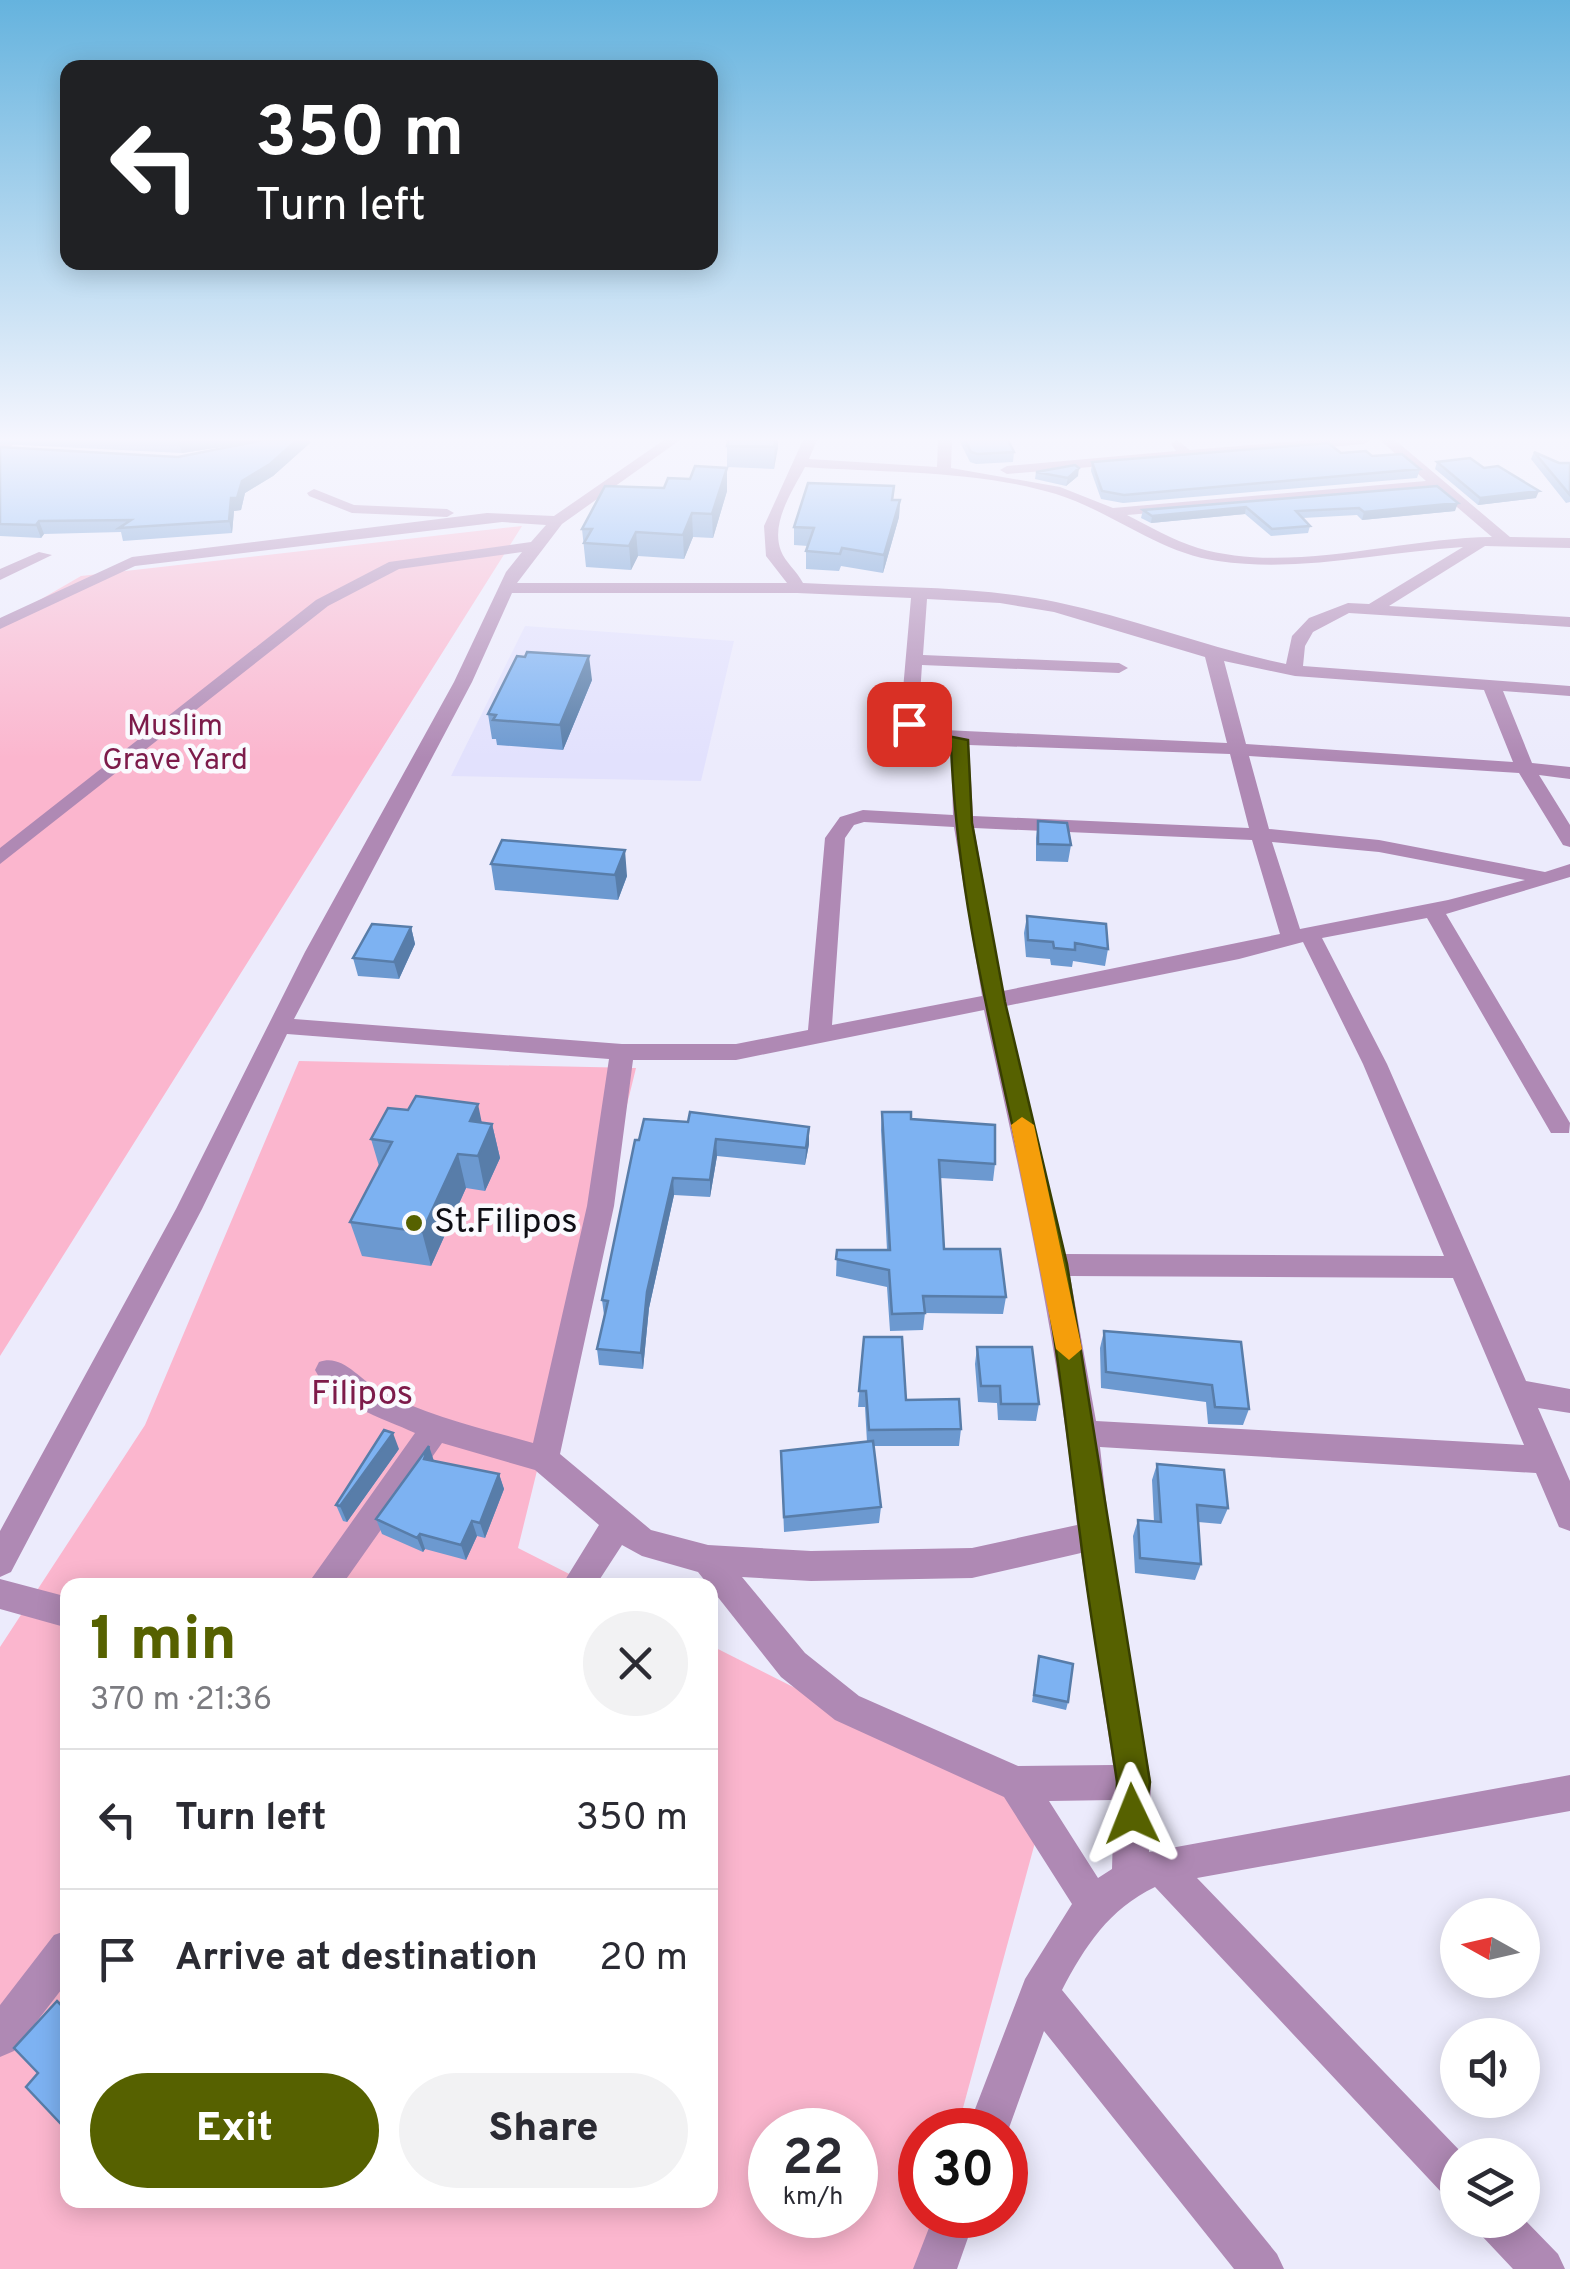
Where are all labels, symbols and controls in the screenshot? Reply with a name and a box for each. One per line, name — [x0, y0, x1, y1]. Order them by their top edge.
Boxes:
text: 350 m — [255, 92, 464, 181]
icon: left — [90, 100, 220, 230]
text: Turn left — [255, 179, 426, 236]
pin — [867, 682, 952, 767]
icon: arrive — [882, 697, 937, 752]
park label: Muslim Grave Yard — [102, 709, 248, 780]
place label: St.Filipos — [434, 1201, 578, 1245]
marker: St.Filipos — [403, 1212, 425, 1234]
park label: Filipos — [311, 1373, 413, 1417]
text: 1 min — [90, 1605, 237, 1681]
button: close — [583, 1611, 688, 1716]
text: 370 m · 21:36 — [90, 1681, 272, 1721]
position arrow — [1080, 1762, 1184, 1866]
icon: left — [90, 1792, 145, 1847]
text: Turn left — [175, 1795, 327, 1844]
text: 350 m — [576, 1795, 688, 1844]
north arrow — [1440, 1898, 1540, 1998]
map controls — [1440, 1898, 1540, 2238]
icon: arrive — [90, 1932, 145, 1987]
text: Arrive at destination — [175, 1935, 538, 1984]
text: 20 m — [599, 1935, 688, 1984]
button: sound — [1440, 2018, 1540, 2118]
button: Exit — [90, 2073, 379, 2188]
button: Share — [399, 2073, 688, 2188]
speed limit sign: 30 — [898, 2108, 1028, 2238]
text: 22 — [782, 2129, 844, 2192]
button: layers — [1440, 2138, 1540, 2238]
text: km/h — [783, 2182, 843, 2214]

